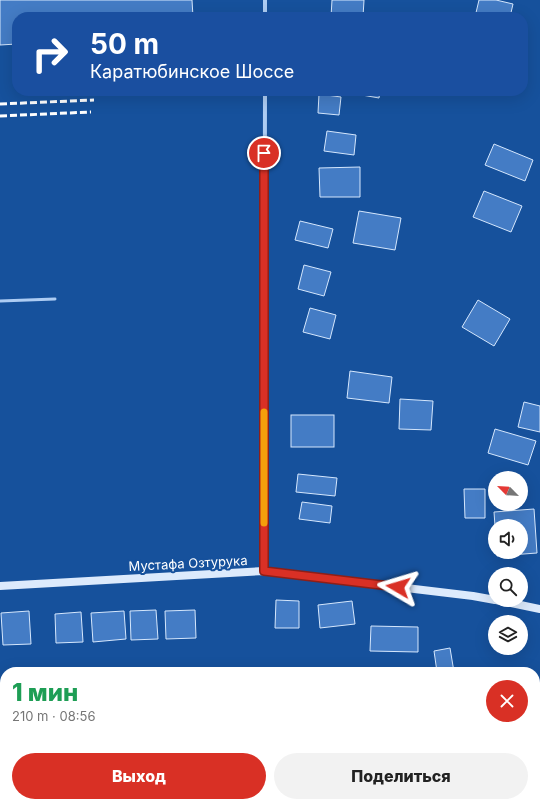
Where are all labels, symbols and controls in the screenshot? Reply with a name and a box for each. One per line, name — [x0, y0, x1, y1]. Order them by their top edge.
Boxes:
text: 50 m — [90, 27, 159, 61]
icon: right — [24, 28, 76, 80]
text: Каратюбинское Шоссе — [90, 61, 294, 82]
pin — [247, 136, 281, 170]
icon: arrive — [253, 142, 275, 164]
north arrow — [488, 471, 528, 511]
map controls — [488, 471, 528, 655]
button: sound — [488, 519, 528, 559]
street label: Мустафа Озтурука — [128, 552, 248, 574]
position arrow — [377, 566, 419, 608]
button: search — [488, 567, 528, 607]
button: layers — [488, 615, 528, 655]
text: 1 мин — [12, 678, 78, 707]
button: close — [486, 680, 528, 722]
text: 210 m · 08:56 — [12, 708, 95, 724]
button: Выход — [12, 753, 266, 799]
button: Поделиться — [274, 753, 528, 799]

